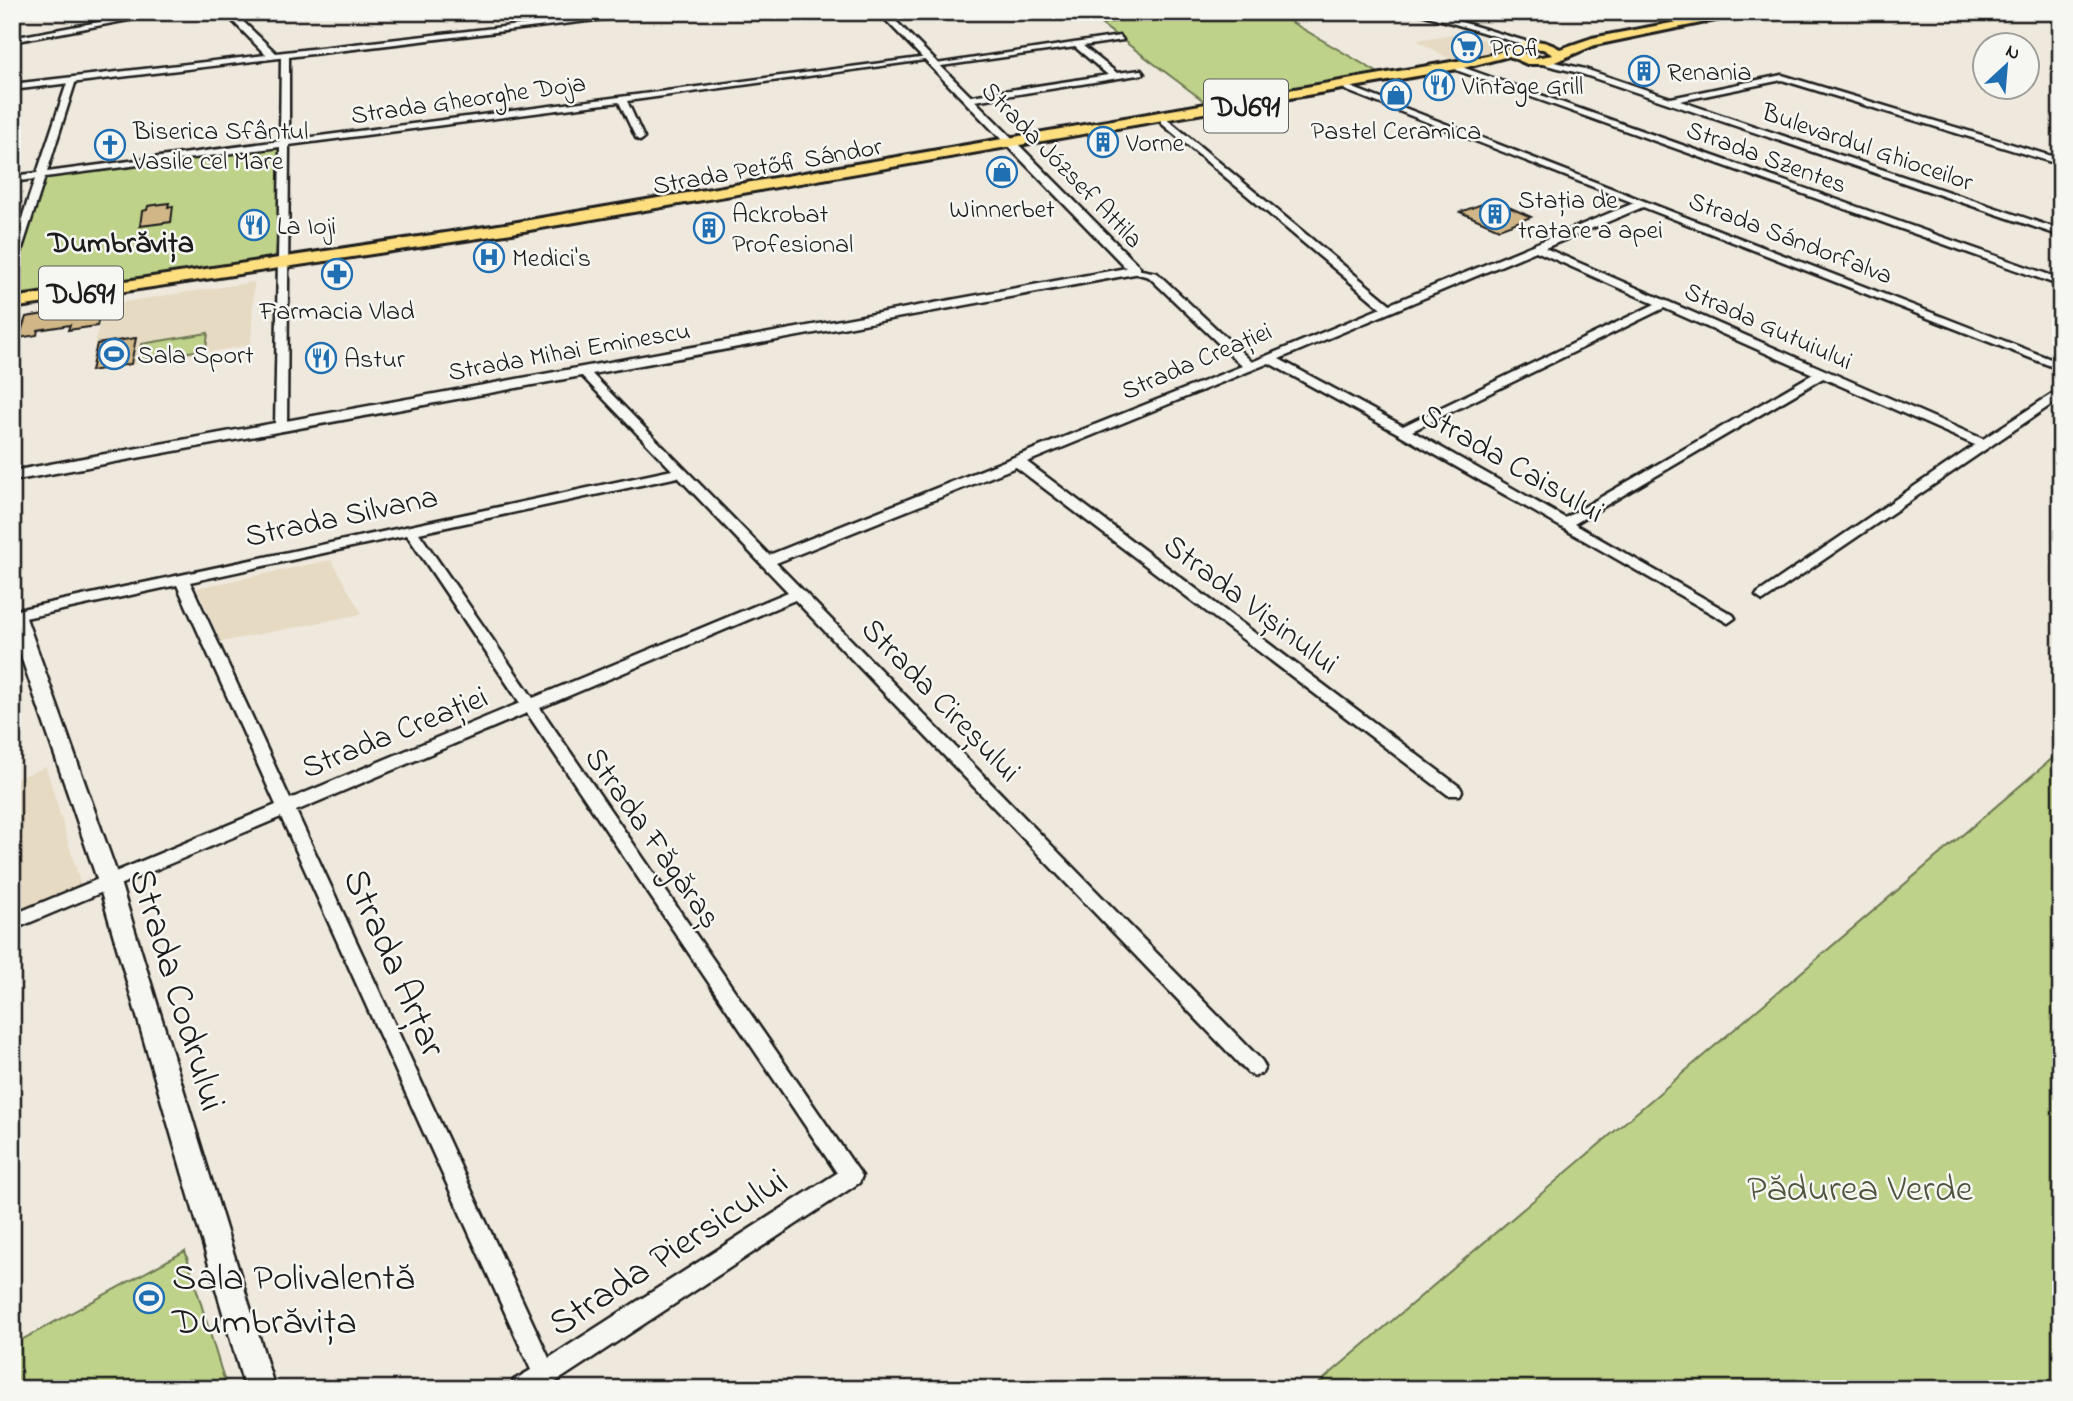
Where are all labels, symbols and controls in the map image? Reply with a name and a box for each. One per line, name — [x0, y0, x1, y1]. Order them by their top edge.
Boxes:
supermarket icon: Profi — [1450, 30, 1484, 64]
place label: Profi — [1490, 31, 1542, 69]
north arrow — [1972, 32, 2042, 102]
text: N — [2001, 38, 2024, 68]
building icon: Renania — [1627, 54, 1661, 88]
place label: Renania — [1667, 55, 1751, 93]
street label: Strada Gheorghe Doja — [348, 66, 588, 136]
restaurant icon: Vintage Grill — [1422, 68, 1456, 102]
place label: Vintage Grill — [1461, 69, 1583, 107]
street label: Strada József Attila — [971, 74, 1151, 258]
shop icon: Pastel Ceramica — [1379, 78, 1413, 112]
road number: DJ691 — [1204, 80, 1288, 132]
street label: Bulevardul Ghioceilor — [1755, 95, 1979, 203]
street label: Strada Szentes — [1680, 112, 1852, 205]
place label: Biserica Sfântul Vasile cel Mare — [132, 114, 308, 182]
place label: Pastel Ceramica — [1311, 114, 1481, 152]
building icon: Vorne — [1086, 125, 1120, 159]
place label: Vorne — [1125, 126, 1185, 164]
church icon: Biserica Sfântul Vasile cel Mare — [93, 128, 127, 162]
street label: Strada Petőfi Sándor — [650, 129, 886, 207]
shop icon: Winnerbet — [985, 155, 1019, 189]
place label: Stația de tratare a apei — [1518, 183, 1663, 251]
street label: Strada Sándorfalva — [1682, 183, 1898, 296]
place label: Winnerbet — [949, 192, 1055, 230]
place label: Ackrobat Profesional — [732, 197, 853, 265]
building icon: Stația de tratare a apei — [1478, 197, 1512, 231]
restaurant icon: La Ioji — [237, 208, 271, 242]
place label: La Ioji — [277, 209, 336, 247]
building icon: Ackrobat Profesional — [692, 211, 726, 245]
district label: Dumbrăvița — [46, 223, 194, 267]
hospital icon: Medici's — [472, 240, 506, 274]
place label: Medici's — [512, 241, 591, 279]
pharmacy icon: Farmacia Vlad — [320, 257, 354, 291]
road number: DJ691 — [39, 266, 123, 320]
street label: Strada Gutuiului — [1678, 274, 1858, 382]
place label: Farmacia Vlad — [258, 294, 415, 332]
street label: Strada Mihai Eminescu — [445, 313, 694, 393]
street label: Strada Creației — [1116, 314, 1278, 412]
sports icon: Sala Sport — [97, 337, 131, 371]
place label: Sala Sport — [137, 338, 254, 376]
restaurant icon: Astur — [304, 341, 338, 375]
place label: Astur — [344, 342, 406, 380]
street label: Strada Caisului — [1410, 393, 1612, 537]
street label: Strada Silvana — [241, 475, 443, 562]
street label: Strada Vișinului — [1152, 524, 1348, 688]
street label: Strada Cireșului — [849, 608, 1030, 794]
street label: Strada Creației — [295, 675, 496, 793]
street label: Strada Făgăraș — [571, 738, 731, 940]
street label: Strada Arțar — [326, 860, 459, 1067]
street label: Strada Codrului — [112, 862, 239, 1118]
street label: Strada Piersicului — [538, 1156, 800, 1353]
park label: Pădurea Verde — [1747, 1163, 1974, 1219]
place label: Sala Polivalentă Dumbrăvița — [171, 1252, 414, 1352]
sports icon: Sala Polivalentă Dumbrăvița — [132, 1281, 166, 1315]

